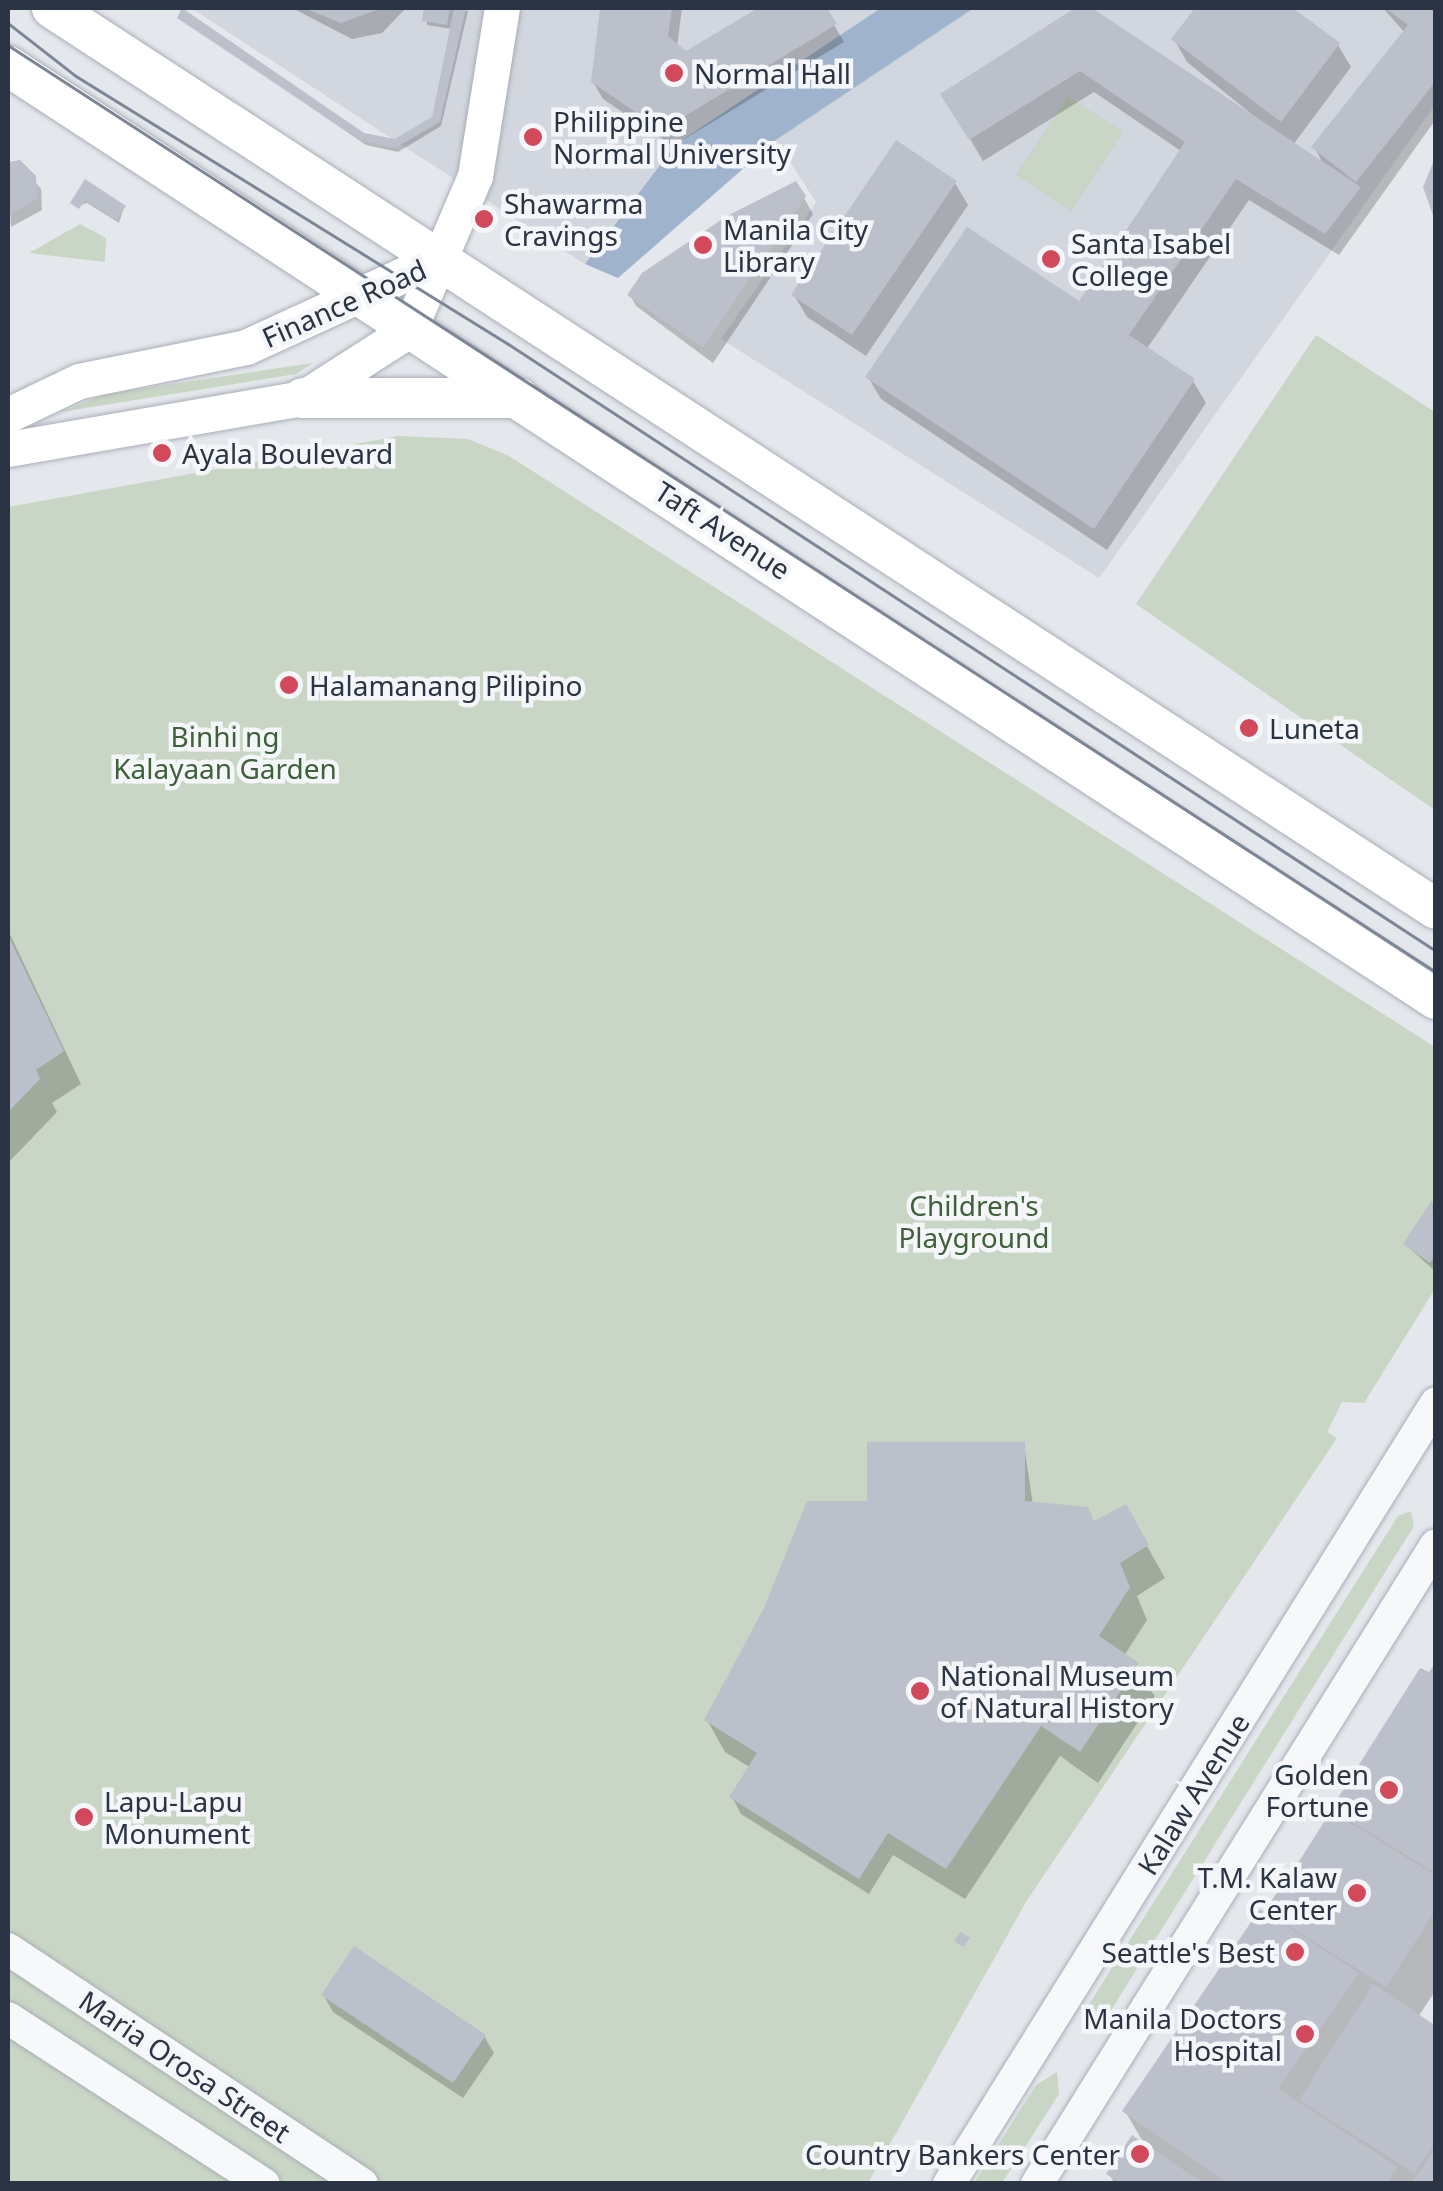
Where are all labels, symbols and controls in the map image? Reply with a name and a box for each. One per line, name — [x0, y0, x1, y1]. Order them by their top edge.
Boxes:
place label: Normal Hall — [694, 56, 851, 90]
marker: Normal Hall — [663, 62, 685, 84]
place label: Philippine Normal University — [553, 104, 791, 170]
marker: Philippine Normal University — [522, 126, 544, 148]
place label: Shawarma Cravings — [504, 186, 644, 252]
marker: Shawarma Cravings — [473, 208, 495, 230]
place label: Manila City Library — [723, 212, 868, 278]
place label: Santa Isabel College — [1071, 226, 1231, 292]
marker: Manila City Library — [692, 234, 714, 256]
marker: Santa Isabel College — [1040, 248, 1062, 270]
street label: Finance Road — [257, 252, 431, 354]
place label: Ayala Boulevard — [182, 436, 393, 470]
marker: Ayala Boulevard — [151, 442, 173, 464]
street label: Taft Avenue — [649, 474, 797, 586]
place label: Halamanang Pilipino — [309, 668, 582, 702]
marker: Halamanang Pilipino — [278, 674, 300, 696]
place label: Luneta — [1269, 711, 1360, 745]
marker: Luneta — [1238, 717, 1260, 739]
park label: Binhi ng Kalayaan Garden — [113, 719, 337, 785]
park label: Children's Playground — [898, 1188, 1050, 1254]
place label: National Museum of Natural History — [940, 1658, 1174, 1724]
marker: National Museum of Natural History — [909, 1680, 931, 1702]
street label: Kalaw Avenue — [1130, 1707, 1256, 1881]
place label: Golden Fortune — [1265, 1757, 1369, 1823]
marker: Golden Fortune — [1378, 1779, 1400, 1801]
place label: Lapu-Lapu Monument — [104, 1784, 250, 1850]
marker: Lapu-Lapu Monument — [73, 1806, 95, 1828]
place label: T.M. Kalaw Center — [1197, 1860, 1337, 1926]
marker: T.M. Kalaw Center — [1346, 1882, 1368, 1904]
place label: Seattle's Best — [1102, 1935, 1275, 1969]
marker: Seattle's Best — [1284, 1941, 1306, 1963]
street label: Maria Orosa Street — [73, 1983, 297, 2149]
place label: Manila Doctors Hospital — [1083, 2001, 1282, 2067]
marker: Manila Doctors Hospital — [1292, 2021, 1318, 2047]
place label: Country Bankers Center — [805, 2137, 1120, 2171]
marker: Country Bankers Center — [1129, 2143, 1151, 2165]

